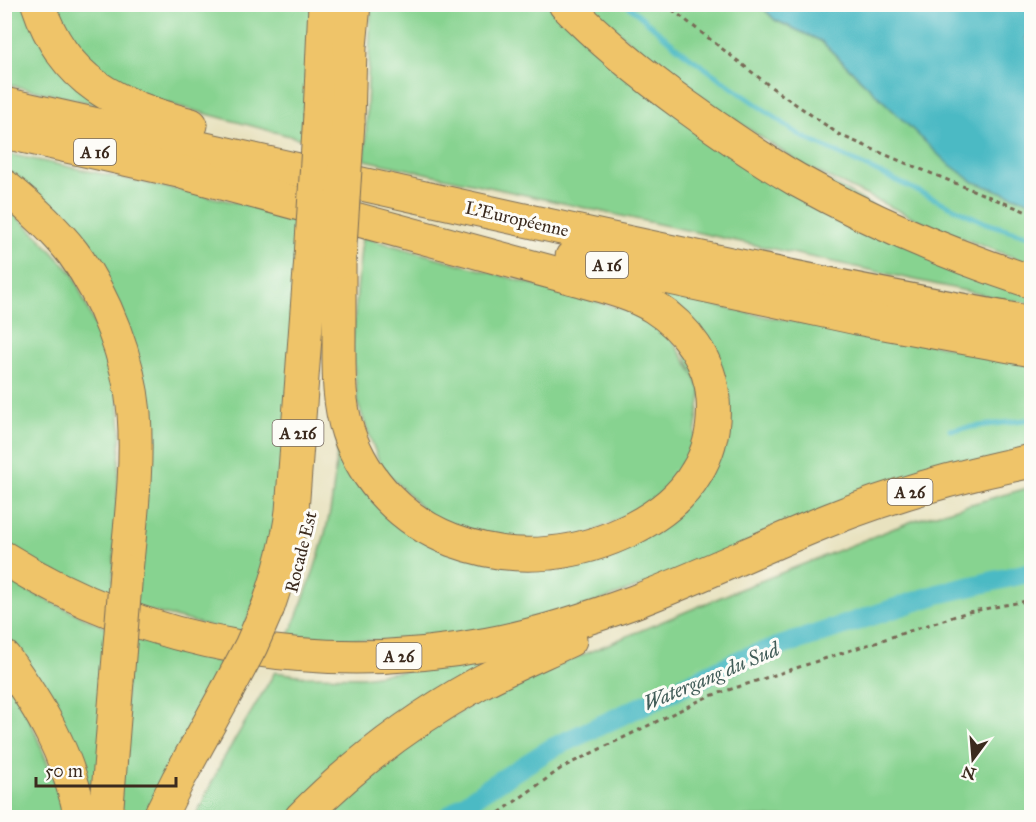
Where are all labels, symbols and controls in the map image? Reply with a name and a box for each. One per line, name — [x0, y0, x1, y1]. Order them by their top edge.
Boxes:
road number: A 16 — [74, 139, 116, 165]
street label: L'Européenne — [463, 196, 571, 242]
road number: A 16 — [586, 252, 628, 278]
road number: A 216 — [272, 420, 324, 446]
road number: A 26 — [888, 479, 932, 505]
street label: Rocade Est — [280, 508, 322, 595]
water label: Watergang du Sud — [640, 636, 784, 715]
road number: A 26 — [376, 643, 422, 669]
north arrow — [943, 729, 1003, 789]
scale bar — [36, 750, 176, 788]
text: 50 m — [45, 760, 83, 782]
text: N — [959, 762, 978, 784]

